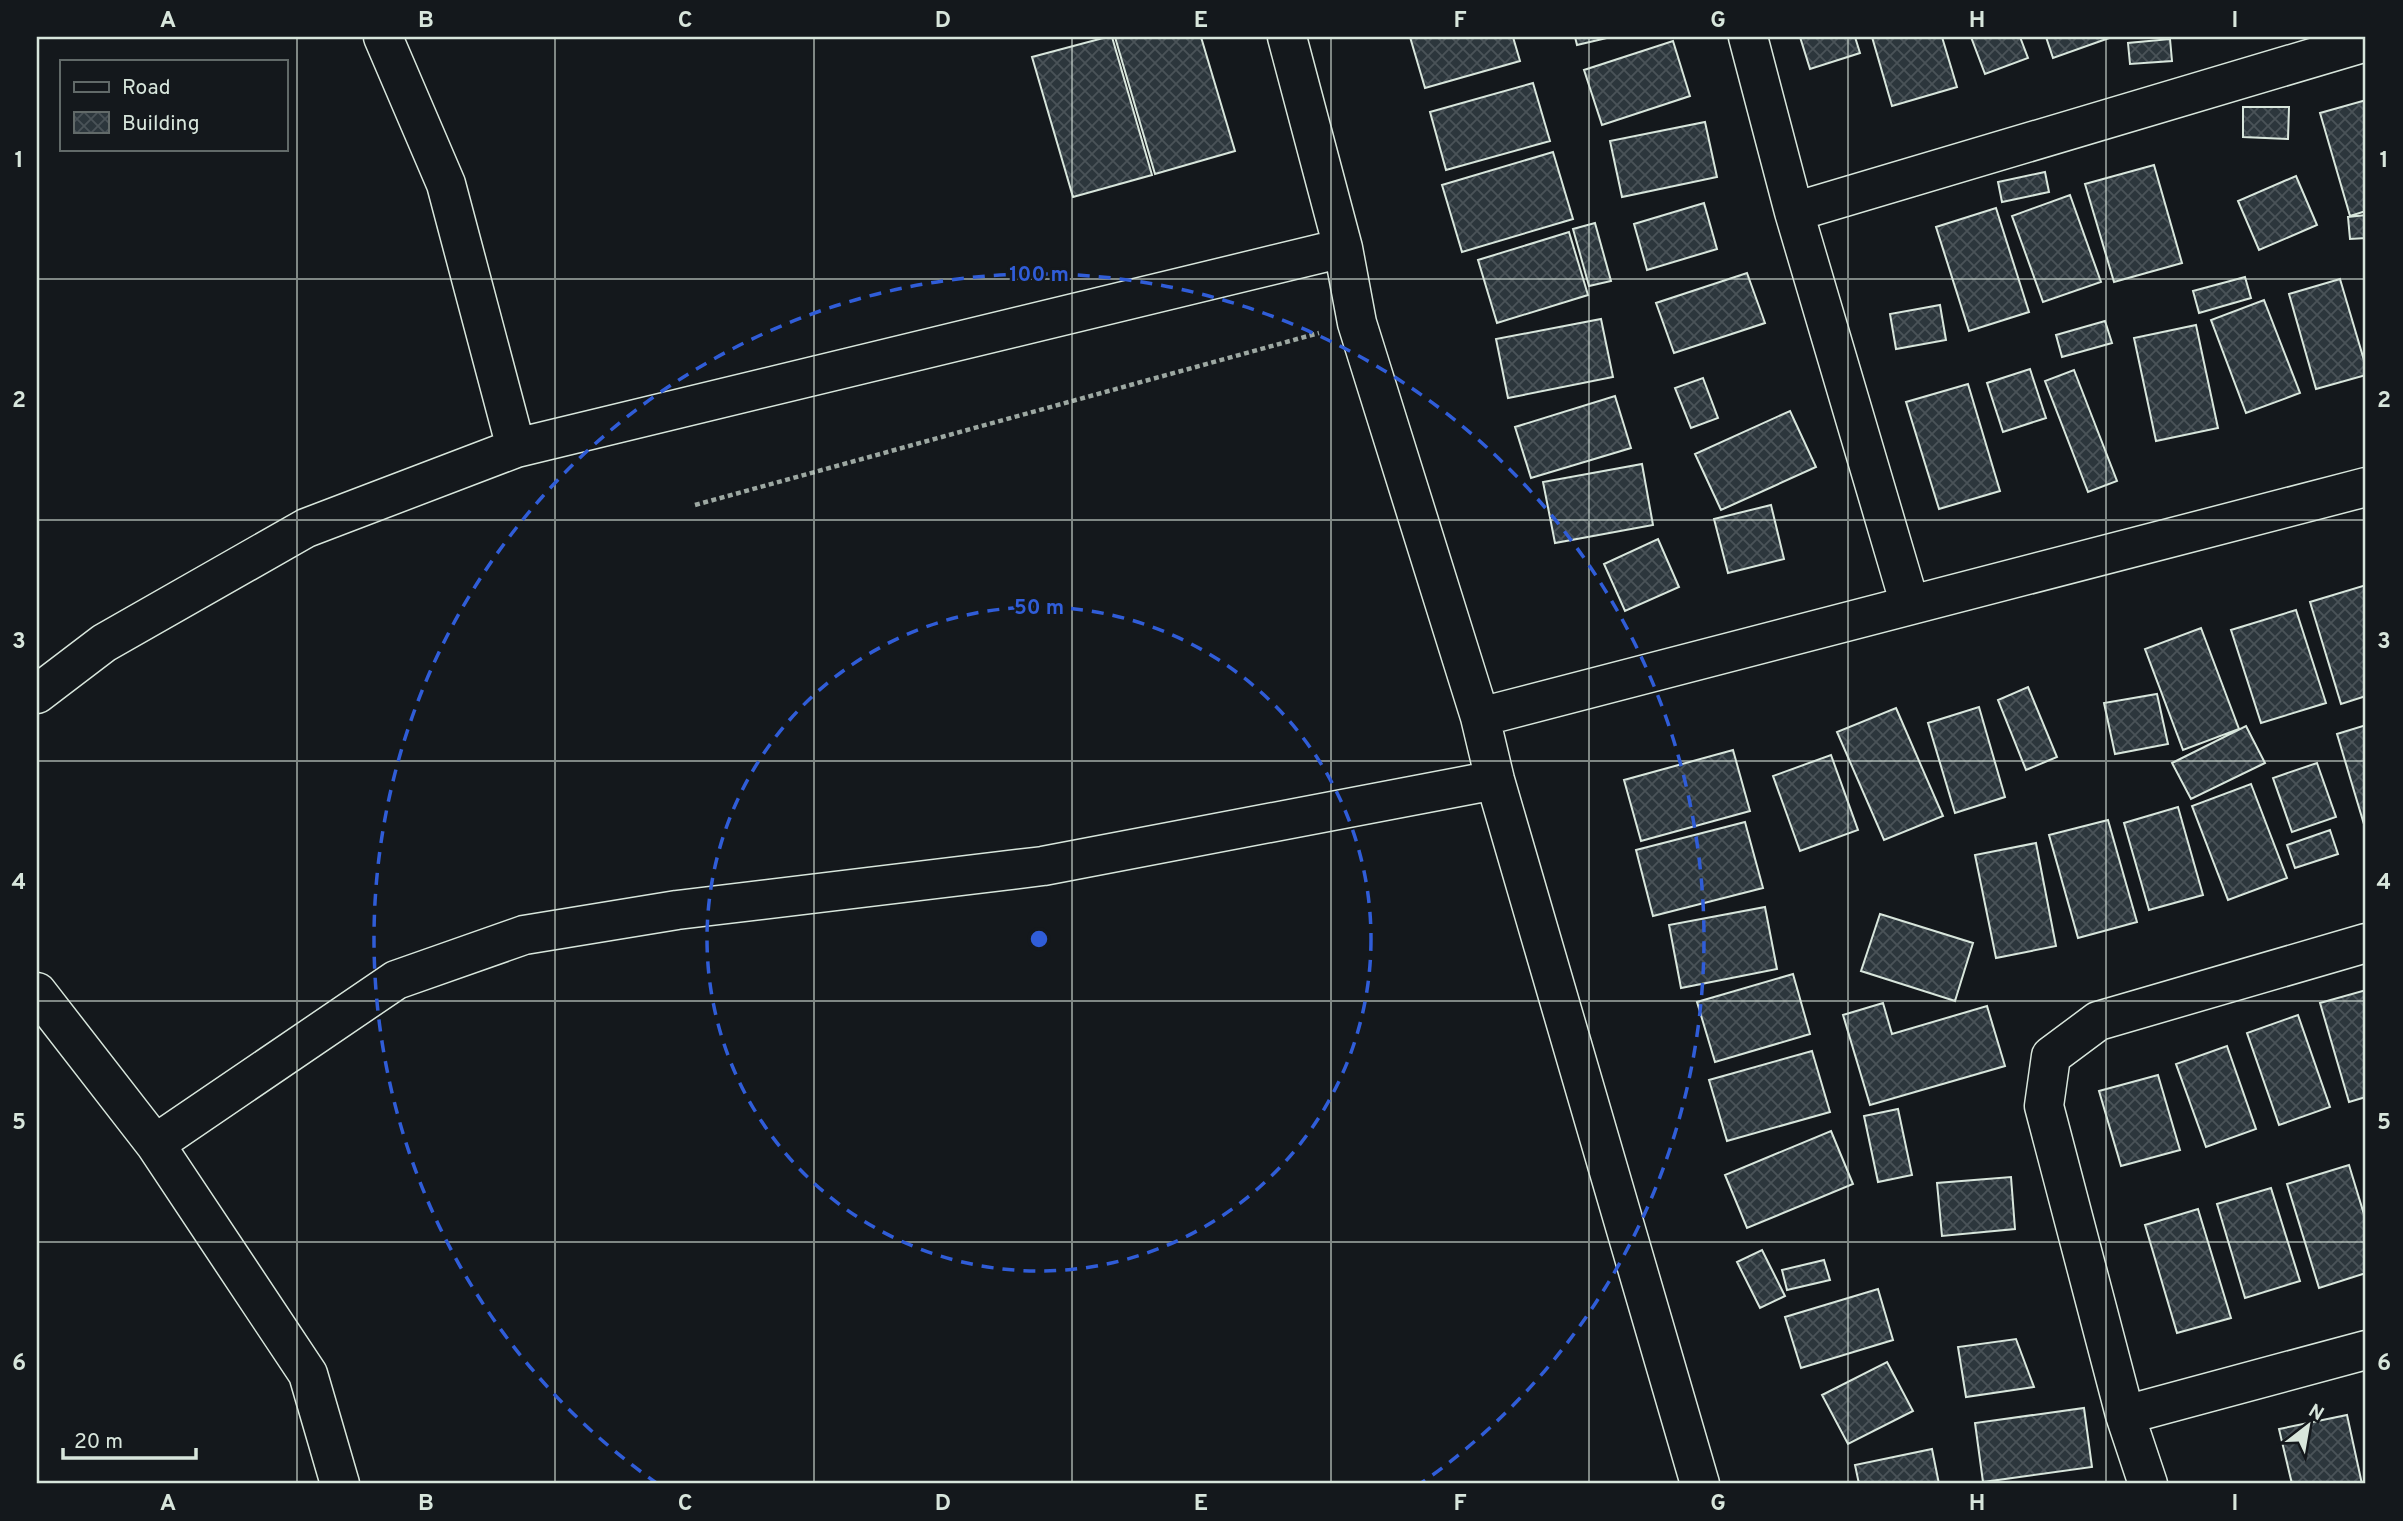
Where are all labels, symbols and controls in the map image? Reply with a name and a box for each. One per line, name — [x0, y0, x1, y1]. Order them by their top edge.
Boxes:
text: A — [160, 7, 176, 36]
text: B — [418, 7, 434, 36]
text: C — [678, 7, 692, 36]
text: D — [935, 7, 951, 36]
text: E — [1194, 7, 1208, 36]
text: F — [1453, 7, 1467, 36]
text: G — [1710, 7, 1726, 36]
text: H — [1969, 7, 1985, 36]
text: I — [2232, 7, 2238, 36]
legend — [60, 60, 287, 150]
text: Road — [122, 75, 171, 102]
text: Building — [122, 111, 200, 138]
text: 1 — [14, 147, 24, 176]
text: 1 — [2379, 147, 2389, 176]
text: 100 m — [1009, 262, 1069, 289]
text: 2 — [12, 387, 26, 416]
text: 2 — [2377, 387, 2391, 416]
text: 50 m — [1014, 595, 1064, 622]
text: 3 — [12, 628, 26, 657]
text: 3 — [2377, 628, 2391, 657]
text: 4 — [12, 869, 26, 898]
text: 4 — [2377, 869, 2391, 898]
centre of rings — [1027, 927, 1051, 951]
text: 5 — [12, 1109, 26, 1138]
text: 5 — [2377, 1109, 2391, 1138]
text: 6 — [12, 1350, 26, 1379]
text: 6 — [2377, 1350, 2391, 1379]
north arrow — [2274, 1392, 2344, 1462]
text: N — [2304, 1399, 2328, 1427]
scale bar — [63, 1416, 196, 1460]
text: 20 m — [74, 1429, 123, 1456]
text: A — [160, 1490, 176, 1519]
text: B — [418, 1490, 434, 1519]
text: C — [678, 1490, 692, 1519]
text: D — [935, 1490, 951, 1519]
text: E — [1194, 1490, 1208, 1519]
text: F — [1453, 1490, 1467, 1519]
text: G — [1710, 1490, 1726, 1519]
text: H — [1969, 1490, 1985, 1519]
text: I — [2232, 1490, 2238, 1519]

